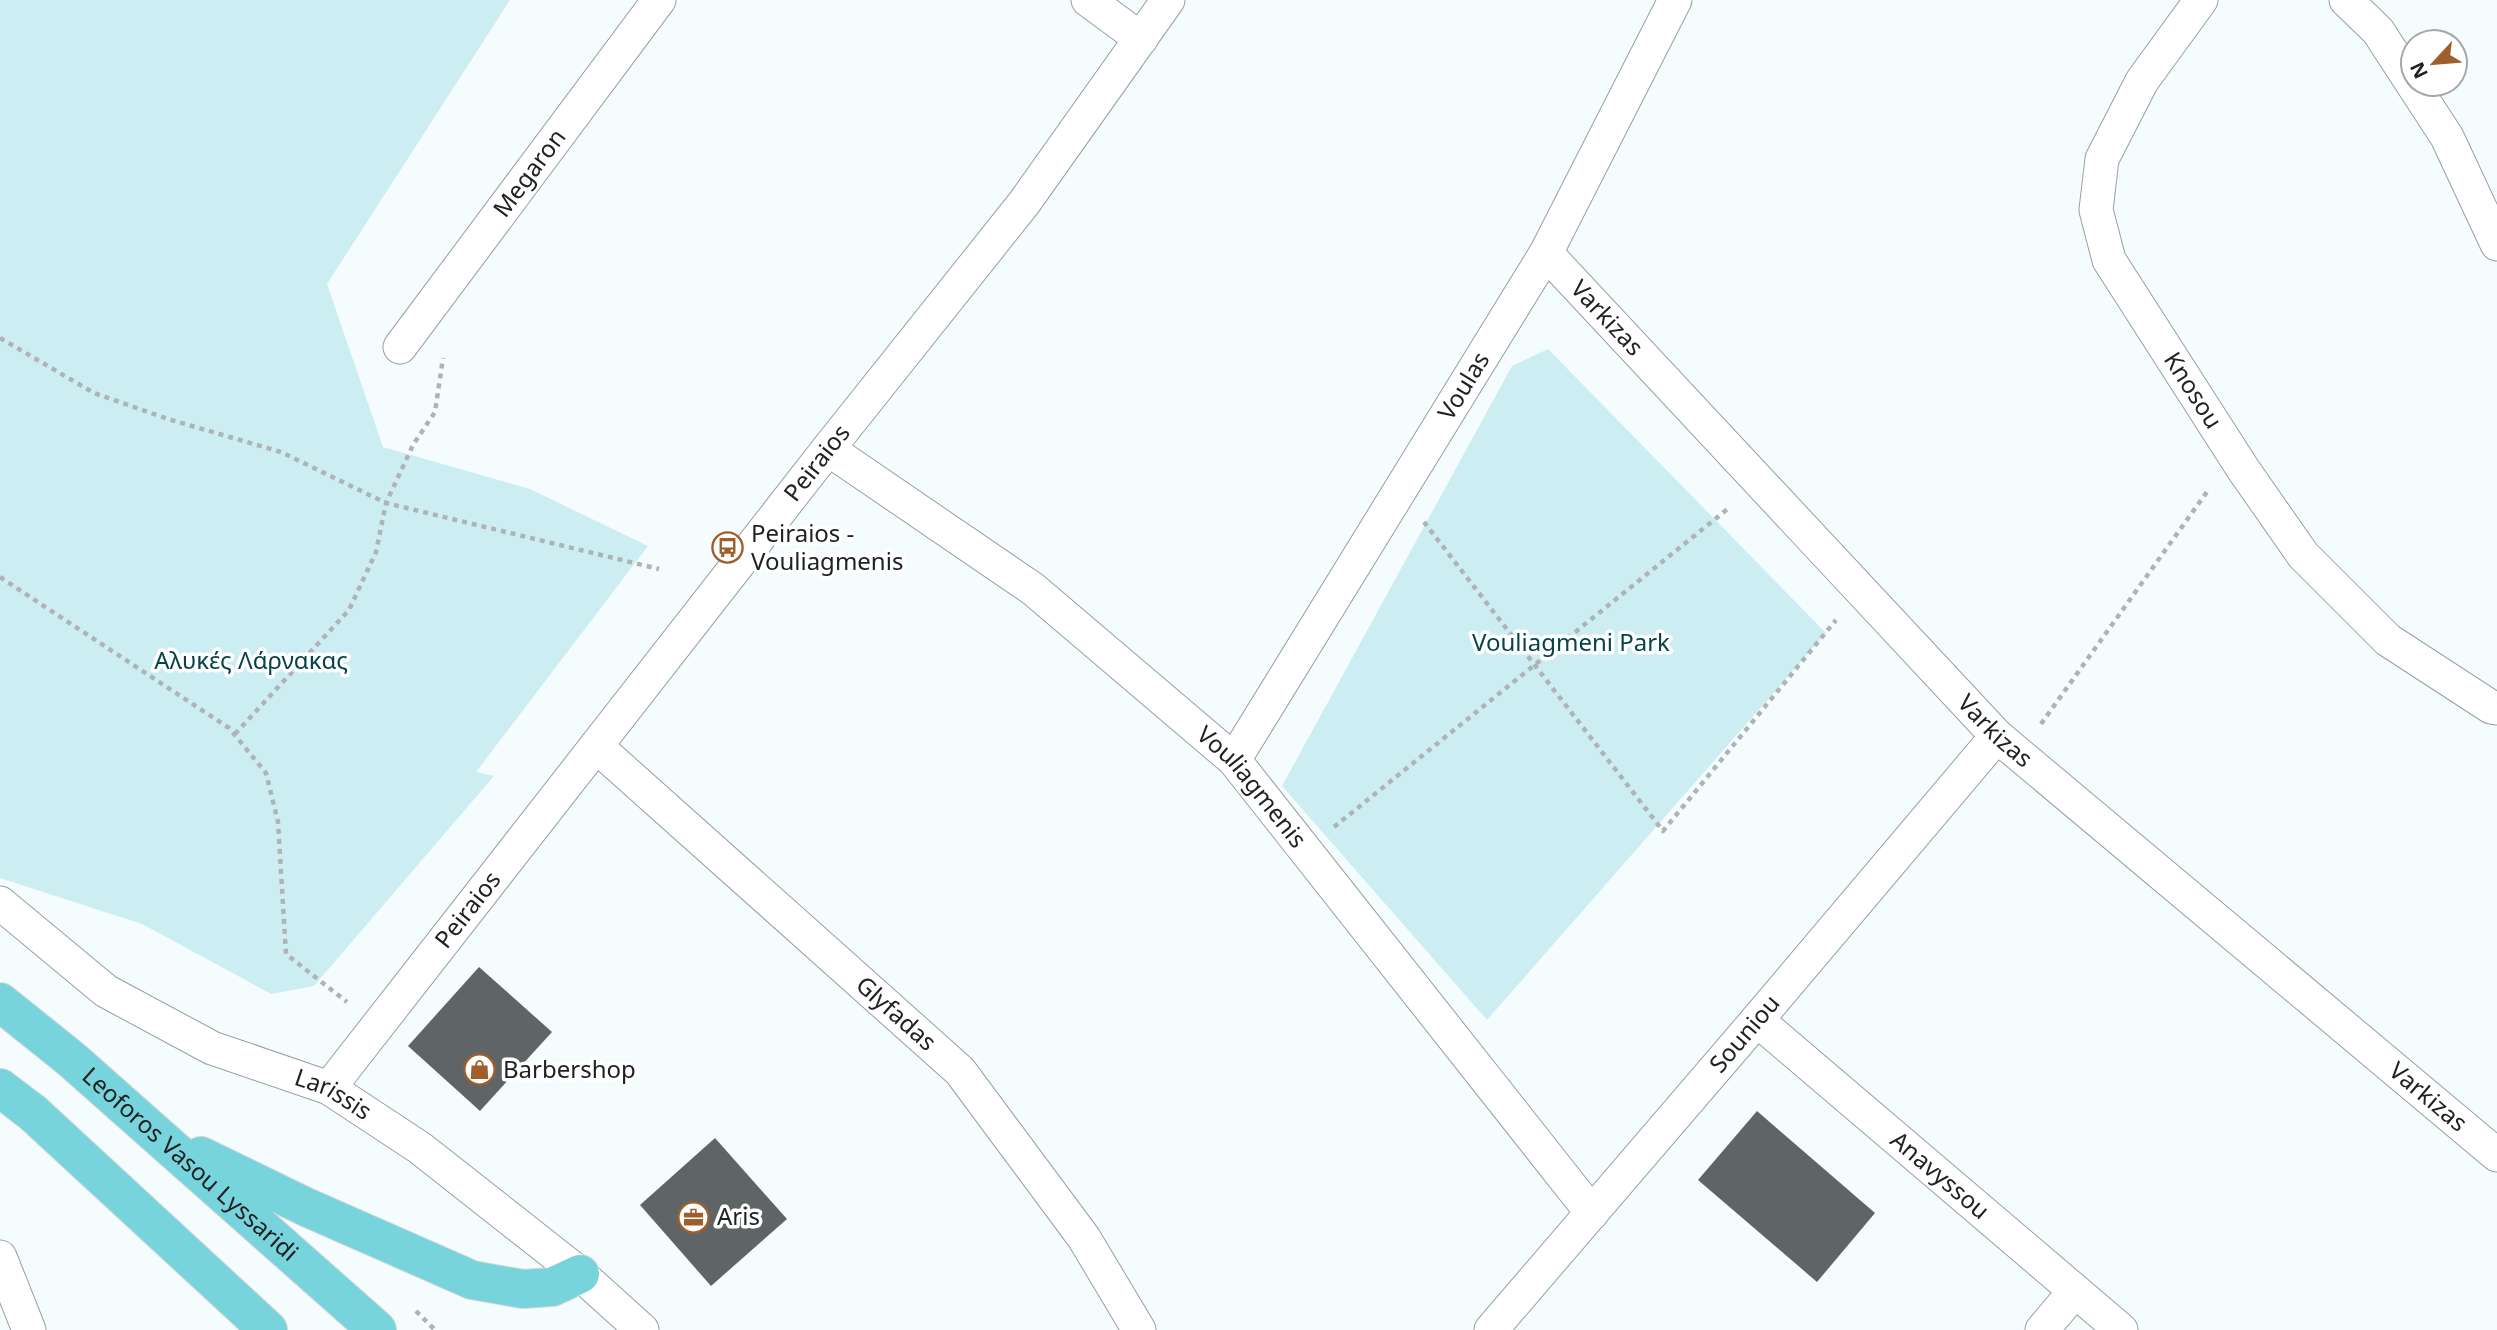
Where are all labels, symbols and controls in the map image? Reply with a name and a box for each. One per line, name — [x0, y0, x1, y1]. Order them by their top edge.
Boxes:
north arrow — [2399, 28, 2469, 98]
text: N — [2404, 58, 2434, 83]
street label: Megaron — [485, 121, 572, 223]
street label: Varkizas — [1564, 272, 1651, 362]
street label: Voulas — [1429, 345, 1496, 426]
street label: Knosou — [2157, 345, 2231, 435]
street label: Peiraios — [775, 417, 857, 507]
place label: Peiraios - Vouliagmenis — [751, 516, 903, 577]
bus stop icon: Peiraios - Vouliagmenis — [711, 531, 745, 565]
park label: Vouliagmeni Park — [1472, 625, 1670, 658]
park label: Αλυκές Λάρνακας — [154, 643, 348, 676]
street label: Varkizas — [1951, 686, 2040, 774]
street label: Vouliagmenis — [1190, 718, 1315, 854]
street label: Peiraios — [426, 864, 507, 954]
street label: Glyfadas — [850, 968, 944, 1057]
street label: Souniou — [1701, 987, 1787, 1079]
place label: Barbershop — [503, 1052, 636, 1085]
shop icon: Barbershop — [463, 1053, 497, 1087]
street label: Varkizas — [2383, 1054, 2475, 1138]
street label: Leoforos Vasou Lyssaridi — [76, 1059, 306, 1268]
street label: Larissis — [291, 1060, 379, 1127]
street label: Anavyssou — [1884, 1123, 1997, 1226]
place label: Aris — [717, 1199, 760, 1232]
office icon: Aris — [677, 1200, 711, 1234]

